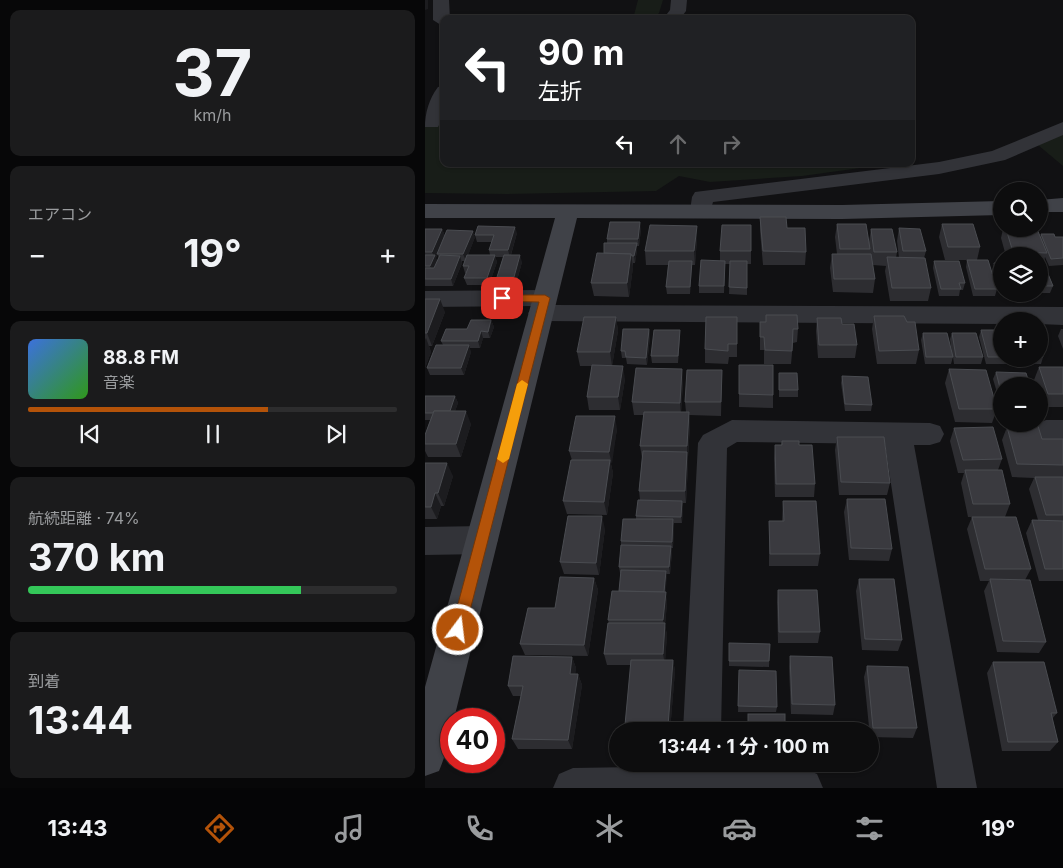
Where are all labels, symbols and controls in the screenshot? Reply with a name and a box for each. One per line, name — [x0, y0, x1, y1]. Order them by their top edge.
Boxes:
text: 90 m — [538, 31, 625, 73]
text: 37 — [173, 33, 252, 112]
icon: left — [455, 35, 520, 100]
text: 左折 — [538, 78, 582, 104]
text: km/h — [193, 105, 232, 125]
icon: left — [611, 130, 639, 158]
icon: ahead — [664, 130, 692, 158]
icon: right — [717, 130, 745, 158]
map controls — [993, 182, 1048, 432]
button: search — [993, 182, 1048, 237]
text: エアコン — [28, 204, 92, 224]
text: 19° — [183, 230, 242, 276]
text: − — [28, 237, 47, 271]
text: + — [378, 237, 397, 271]
button: layers — [993, 247, 1048, 302]
pin — [481, 277, 523, 319]
icon: arrive — [488, 284, 516, 312]
button: + — [993, 312, 1048, 367]
text: 88.8 FM — [103, 346, 179, 369]
text: 音楽 — [103, 372, 135, 392]
button: − — [993, 377, 1048, 432]
icon: previous — [76, 420, 104, 448]
icon: pause — [199, 420, 227, 448]
icon: next — [322, 420, 350, 448]
text: 航続距離 · 74% — [28, 508, 140, 528]
text: 370 km — [28, 534, 165, 580]
position arrow — [431, 603, 483, 655]
text: 到着 — [28, 671, 60, 691]
text: 13:44 — [28, 697, 133, 743]
speed limit sign: 40 — [440, 708, 505, 773]
text: 13:44 · 1 分 · 100 m — [659, 735, 829, 758]
icon: directions — [202, 811, 237, 846]
icon: music — [332, 811, 367, 846]
icon: phone — [462, 811, 497, 846]
icon: climate — [592, 811, 627, 846]
icon: car — [722, 811, 757, 846]
icon: filters — [852, 811, 887, 846]
text: 13:43 — [47, 815, 108, 841]
text: 19° — [982, 815, 1015, 841]

